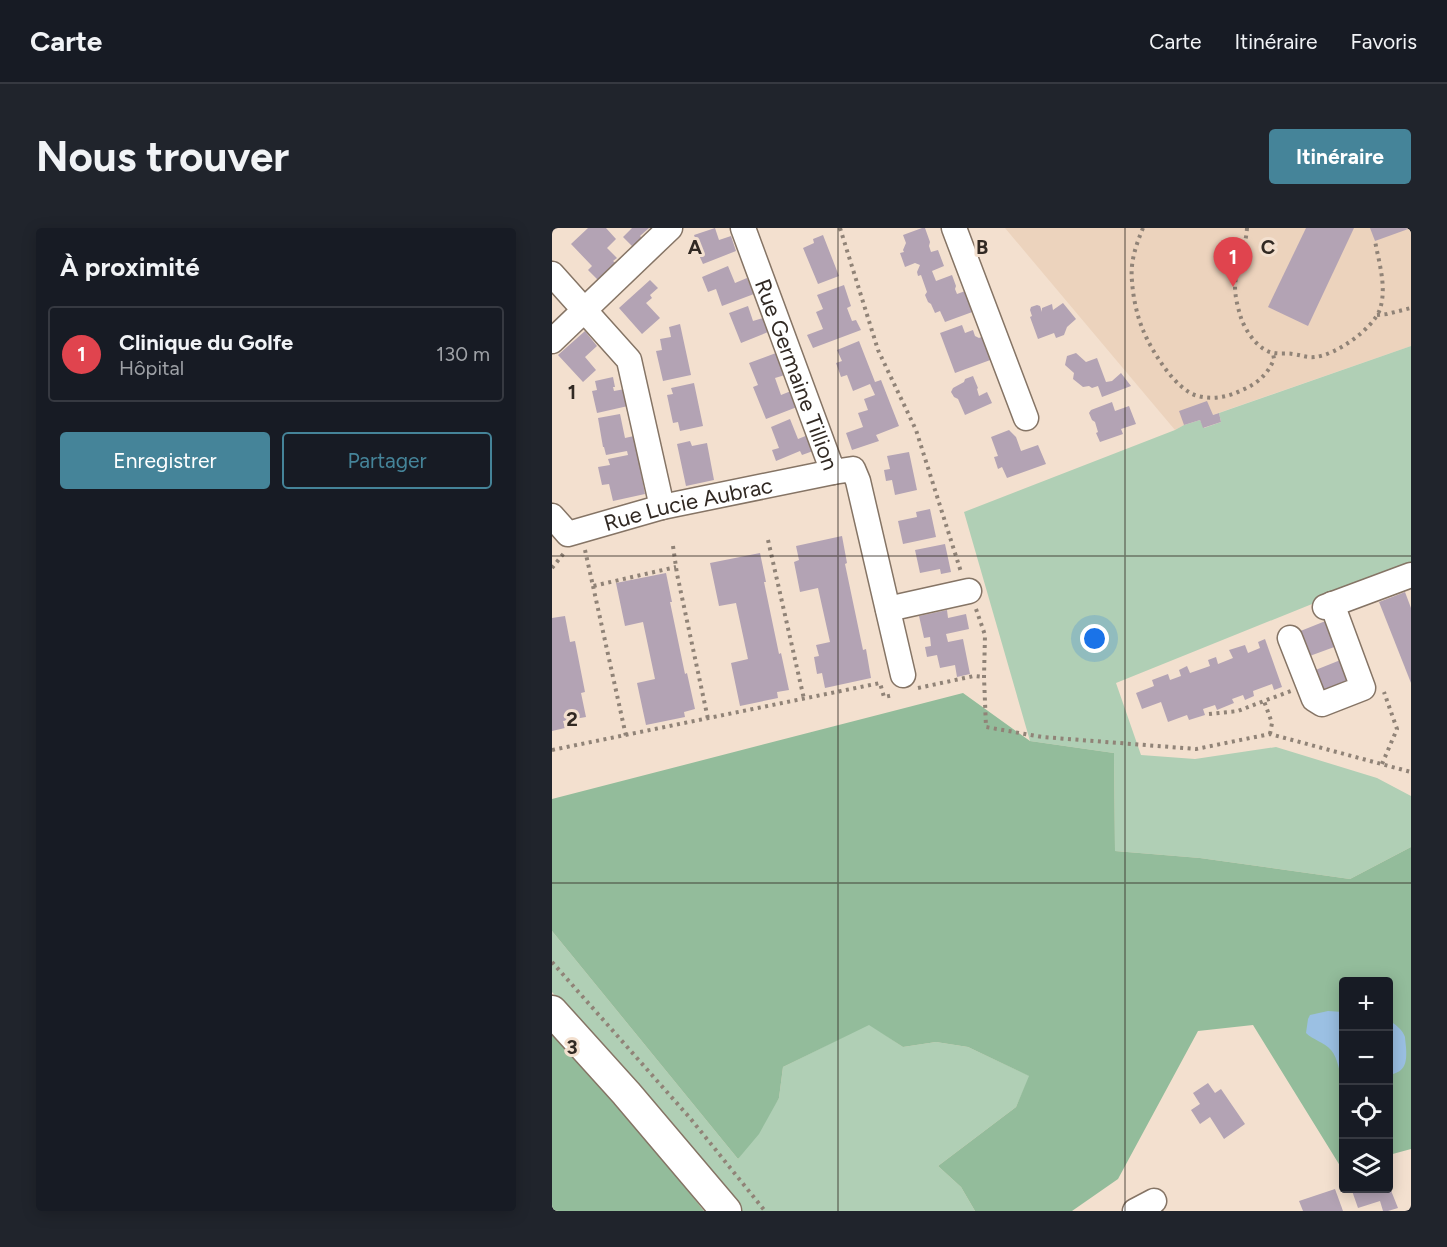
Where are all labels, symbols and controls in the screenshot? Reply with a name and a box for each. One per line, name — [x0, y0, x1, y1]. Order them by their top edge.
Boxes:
text: Carte — [30, 24, 102, 58]
text: Carte — [1149, 29, 1202, 54]
text: Itinéraire — [1235, 29, 1318, 54]
text: Favoris — [1351, 29, 1417, 54]
button: Itinéraire — [1269, 129, 1411, 184]
text: Nous trouver — [36, 131, 289, 182]
text: A — [688, 235, 703, 259]
text: B — [976, 235, 988, 259]
text: C — [1261, 235, 1275, 259]
pin: 1 — [1214, 238, 1252, 287]
text: À proximité — [60, 251, 200, 283]
street label: Rue Germaine Tillion — [749, 275, 845, 474]
text: Clinique du Golfe — [119, 329, 293, 356]
text: 1 — [77, 342, 86, 366]
text: 130 m — [436, 342, 490, 366]
text: Hôpital — [119, 356, 184, 380]
text: 1 — [568, 380, 576, 404]
button: Enregistrer — [60, 432, 270, 489]
button: Partager — [282, 432, 492, 489]
street label: Rue Lucie Aubrac — [601, 471, 775, 537]
your location — [1080, 624, 1109, 653]
text: 2 — [566, 707, 578, 731]
map controls — [1339, 977, 1393, 1193]
button: + — [1339, 977, 1393, 1031]
button: − — [1339, 1031, 1393, 1085]
text: 3 — [566, 1035, 578, 1059]
button: locate — [1339, 1085, 1393, 1139]
button: layers — [1339, 1139, 1393, 1193]

